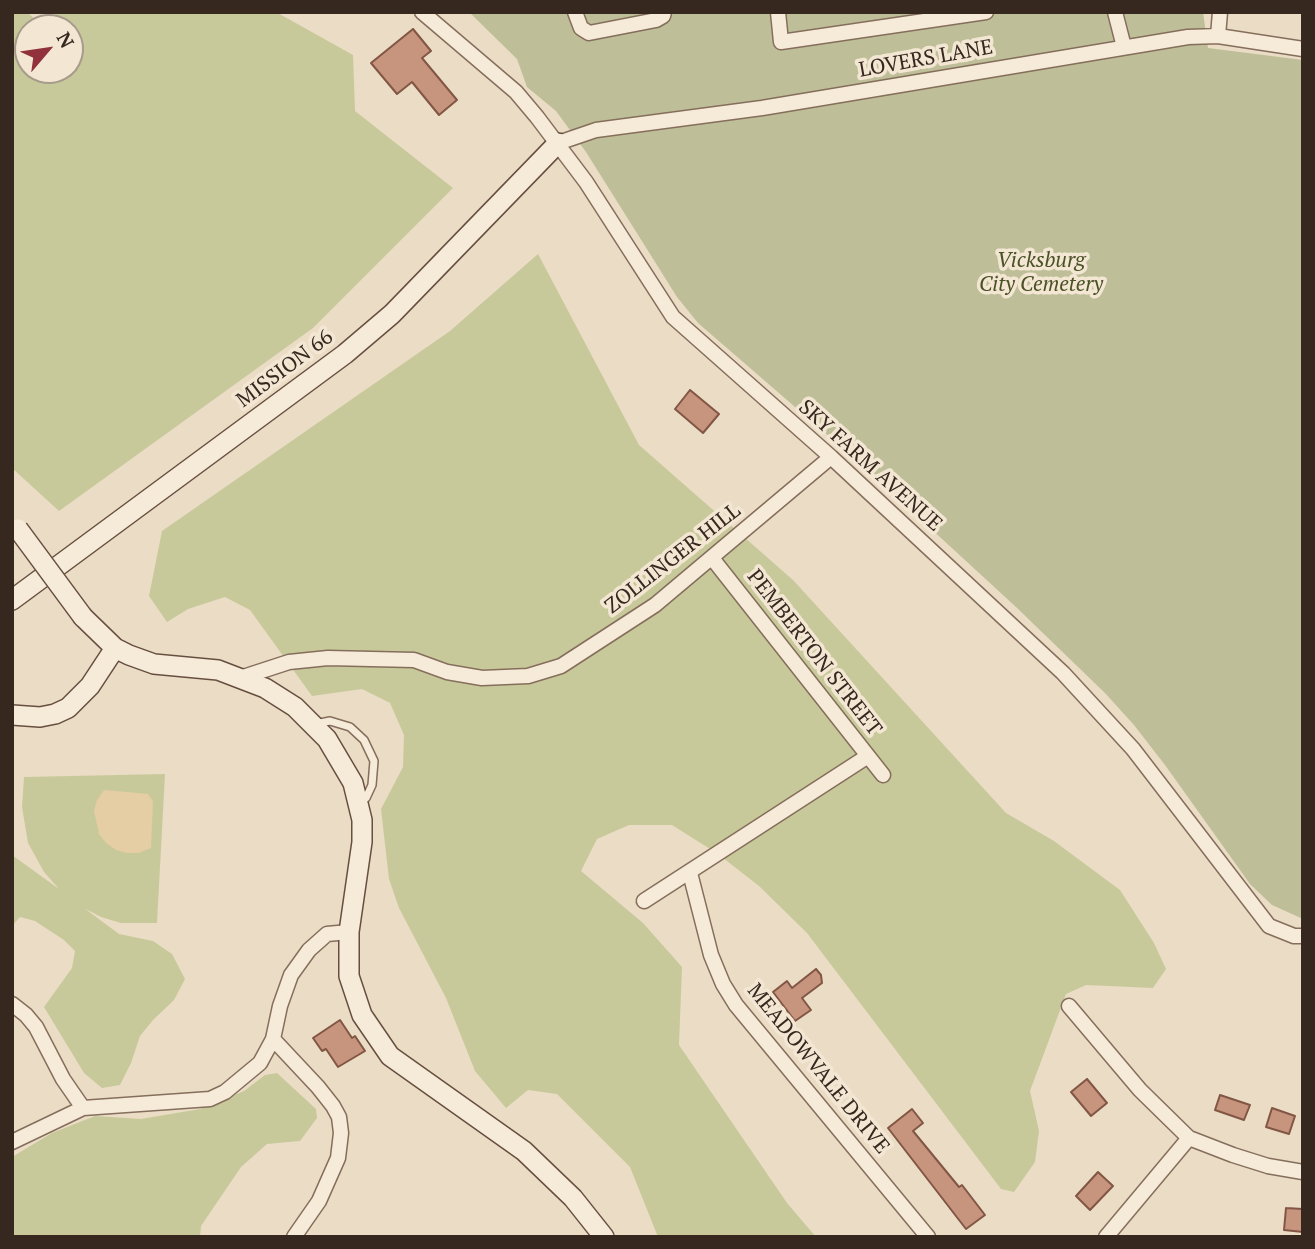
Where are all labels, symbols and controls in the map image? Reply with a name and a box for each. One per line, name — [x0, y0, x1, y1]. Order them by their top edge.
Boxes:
north arrow — [14, 14, 84, 84]
text: N — [52, 27, 80, 52]
street label: LOVERS LANE — [857, 35, 995, 83]
park label: Vicksburg City Cemetery — [979, 248, 1103, 298]
street label: MISSION 66 — [232, 325, 338, 413]
street label: SKY FARM AVENUE — [793, 395, 947, 537]
street label: ZOLLINGER HILL — [600, 498, 746, 620]
street label: PEMBERTON STREET — [741, 565, 887, 741]
street label: MEADOWVALE DRIVE — [742, 979, 894, 1159]

